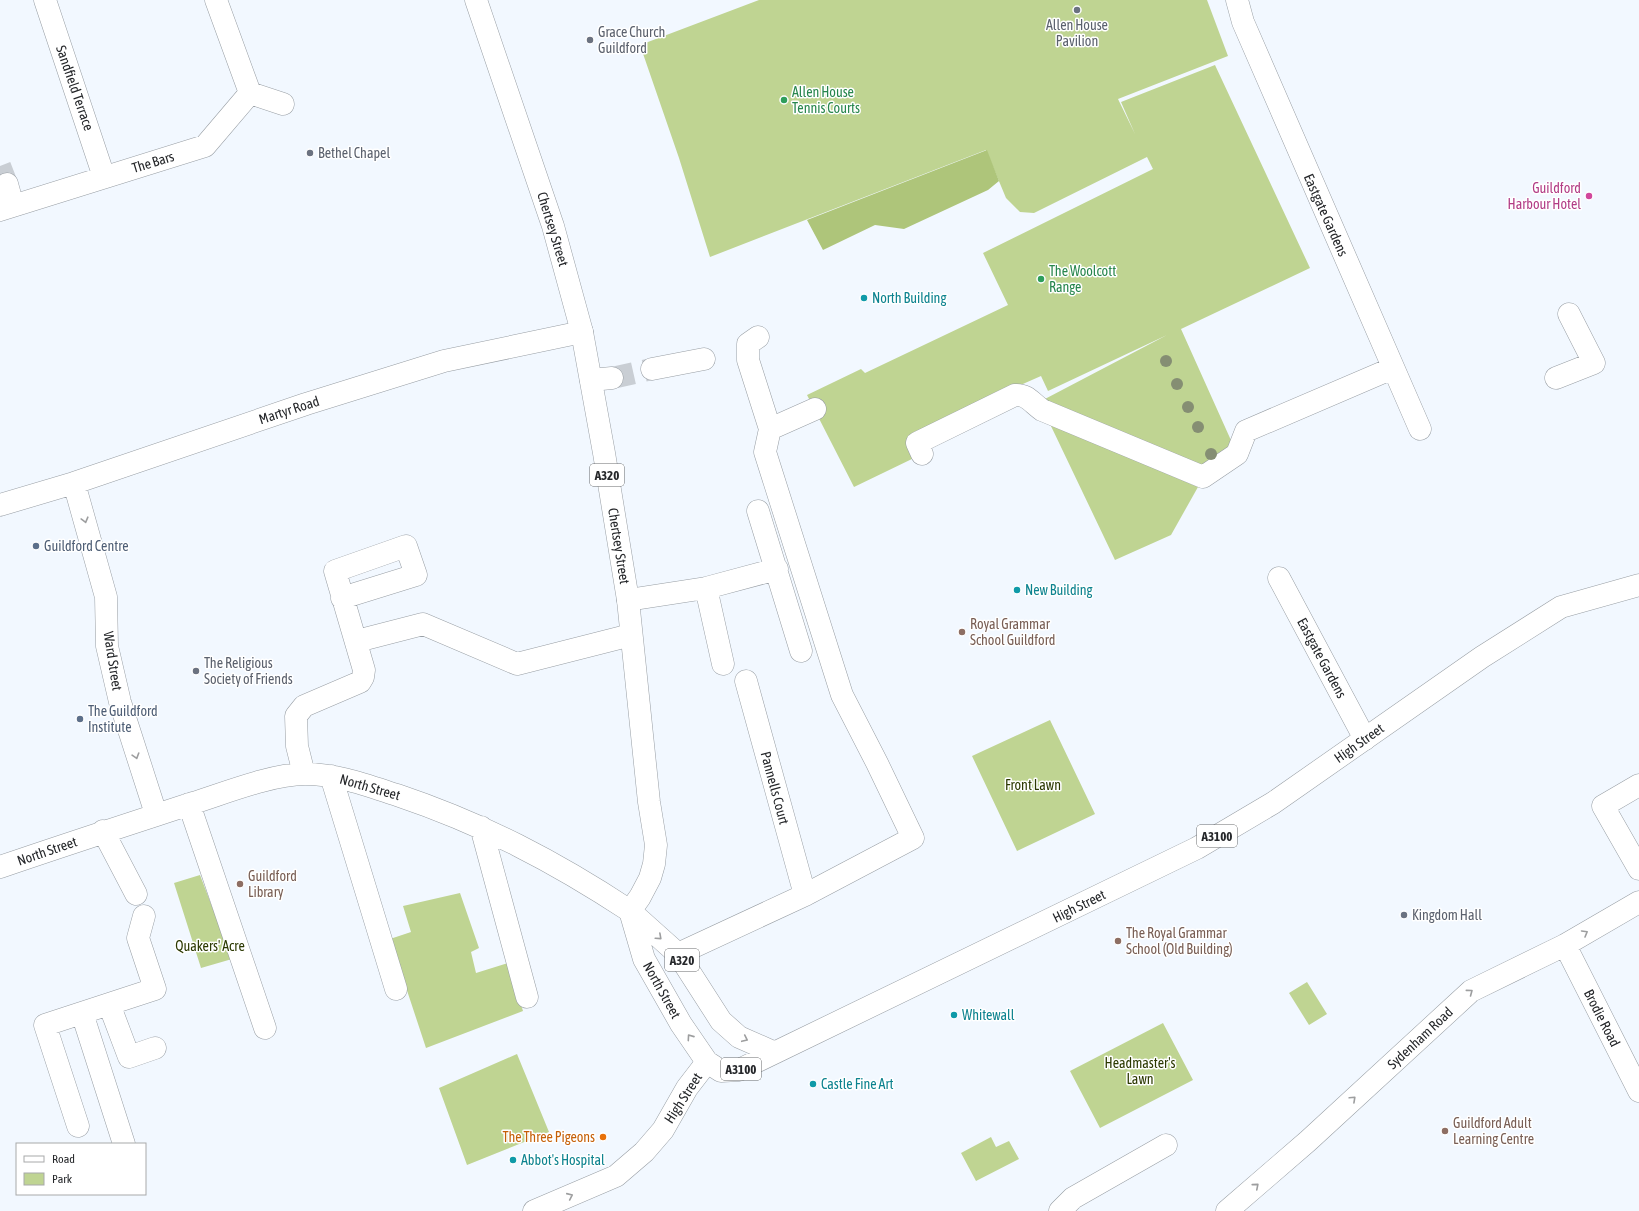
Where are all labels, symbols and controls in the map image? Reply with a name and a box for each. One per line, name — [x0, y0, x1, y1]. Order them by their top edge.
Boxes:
marker: Allen House Pavilion — [1072, 5, 1082, 15]
place label: Allen House Pavilion — [1046, 17, 1108, 49]
place label: Grace Church Guildford — [598, 24, 665, 56]
marker: Grace Church Guildford — [585, 35, 595, 45]
street label: Sandfield Terrace — [53, 43, 97, 133]
place label: Allen House Tennis Courts — [792, 84, 860, 116]
marker: Allen House Tennis Courts — [779, 95, 789, 105]
place label: Bethel Chapel — [318, 145, 390, 161]
street label: The Bars — [130, 148, 176, 176]
marker: Bethel Chapel — [305, 148, 315, 158]
street label: Eastgate Gardens — [1301, 171, 1351, 259]
place label: Guildford Harbour Hotel — [1508, 180, 1581, 212]
street label: Chertsey Street — [534, 190, 572, 268]
marker: Guildford Harbour Hotel — [1584, 191, 1594, 201]
place label: The Woolcott Range — [1049, 263, 1116, 295]
marker: The Woolcott Range — [1036, 274, 1046, 284]
place label: North Building — [872, 290, 946, 306]
marker: North Building — [859, 293, 869, 303]
street label: Martyr Road — [257, 393, 321, 427]
road number: A320 — [590, 464, 624, 486]
street label: Chertsey Street — [605, 507, 633, 585]
one-way arrow — [80, 517, 89, 524]
place label: Guildford Centre — [44, 538, 129, 554]
marker: Guildford Centre — [31, 541, 41, 551]
place label: New Building — [1025, 582, 1093, 598]
marker: New Building — [1012, 585, 1022, 595]
street label: Eastgate Gardens — [1294, 615, 1350, 701]
place label: Royal Grammar School Guildford — [970, 616, 1055, 648]
marker: Royal Grammar School Guildford — [957, 627, 967, 637]
street label: Ward Street — [100, 630, 126, 692]
place label: The Religious Society of Friends — [204, 655, 293, 687]
marker: The Religious Society of Friends — [191, 666, 201, 676]
place label: The Guildford Institute — [88, 703, 158, 735]
marker: The Guildford Institute — [75, 714, 85, 724]
street label: High Street — [1331, 720, 1387, 766]
street label: Pannells Court — [758, 750, 792, 826]
one-way arrow — [131, 752, 140, 759]
street label: North Street — [338, 771, 402, 803]
park label: Front Lawn — [1005, 777, 1061, 793]
road number: A3100 — [1197, 825, 1237, 847]
street label: North Street — [15, 833, 79, 869]
place label: Guildford Library — [248, 868, 297, 900]
marker: Guildford Library — [235, 879, 245, 889]
street label: High Street — [1050, 886, 1108, 926]
place label: Kingdom Hall — [1412, 907, 1482, 923]
marker: Kingdom Hall — [1399, 910, 1409, 920]
place label: The Royal Grammar School (Old Building) — [1126, 925, 1233, 957]
one-way arrow — [1581, 930, 1588, 937]
one-way arrow — [654, 932, 662, 939]
marker: The Royal Grammar School (Old Building) — [1113, 936, 1123, 946]
park label: Quakers' Acre — [175, 938, 245, 954]
road number: A320 — [665, 949, 699, 971]
street label: North Street — [640, 959, 684, 1021]
street label: Brodie Road — [1581, 987, 1623, 1049]
one-way arrow — [1465, 990, 1472, 997]
street label: Sydenham Road — [1384, 1004, 1456, 1072]
place label: Whitewall — [962, 1007, 1015, 1023]
marker: Whitewall — [949, 1010, 959, 1020]
one-way arrow — [688, 1034, 695, 1041]
one-way arrow — [742, 1035, 749, 1043]
park label: Headmaster's Lawn — [1105, 1055, 1175, 1087]
road number: A3100 — [721, 1058, 761, 1080]
street label: High Street — [661, 1070, 705, 1126]
place label: Castle Fine Art — [821, 1076, 893, 1092]
marker: Castle Fine Art — [808, 1079, 818, 1089]
one-way arrow — [1349, 1097, 1356, 1104]
place label: Guildford Adult Learning Centre — [1453, 1115, 1534, 1147]
marker: Guildford Adult Learning Centre — [1440, 1126, 1450, 1136]
place label: The Three Pigeons — [503, 1129, 595, 1145]
marker: The Three Pigeons — [598, 1132, 608, 1142]
legend — [16, 1143, 146, 1195]
text: Road — [52, 1152, 75, 1166]
place label: Abbot's Hospital — [521, 1152, 605, 1168]
marker: Abbot's Hospital — [508, 1155, 518, 1165]
text: Park — [52, 1172, 73, 1186]
one-way arrow — [1252, 1183, 1259, 1190]
one-way arrow — [566, 1193, 573, 1201]

